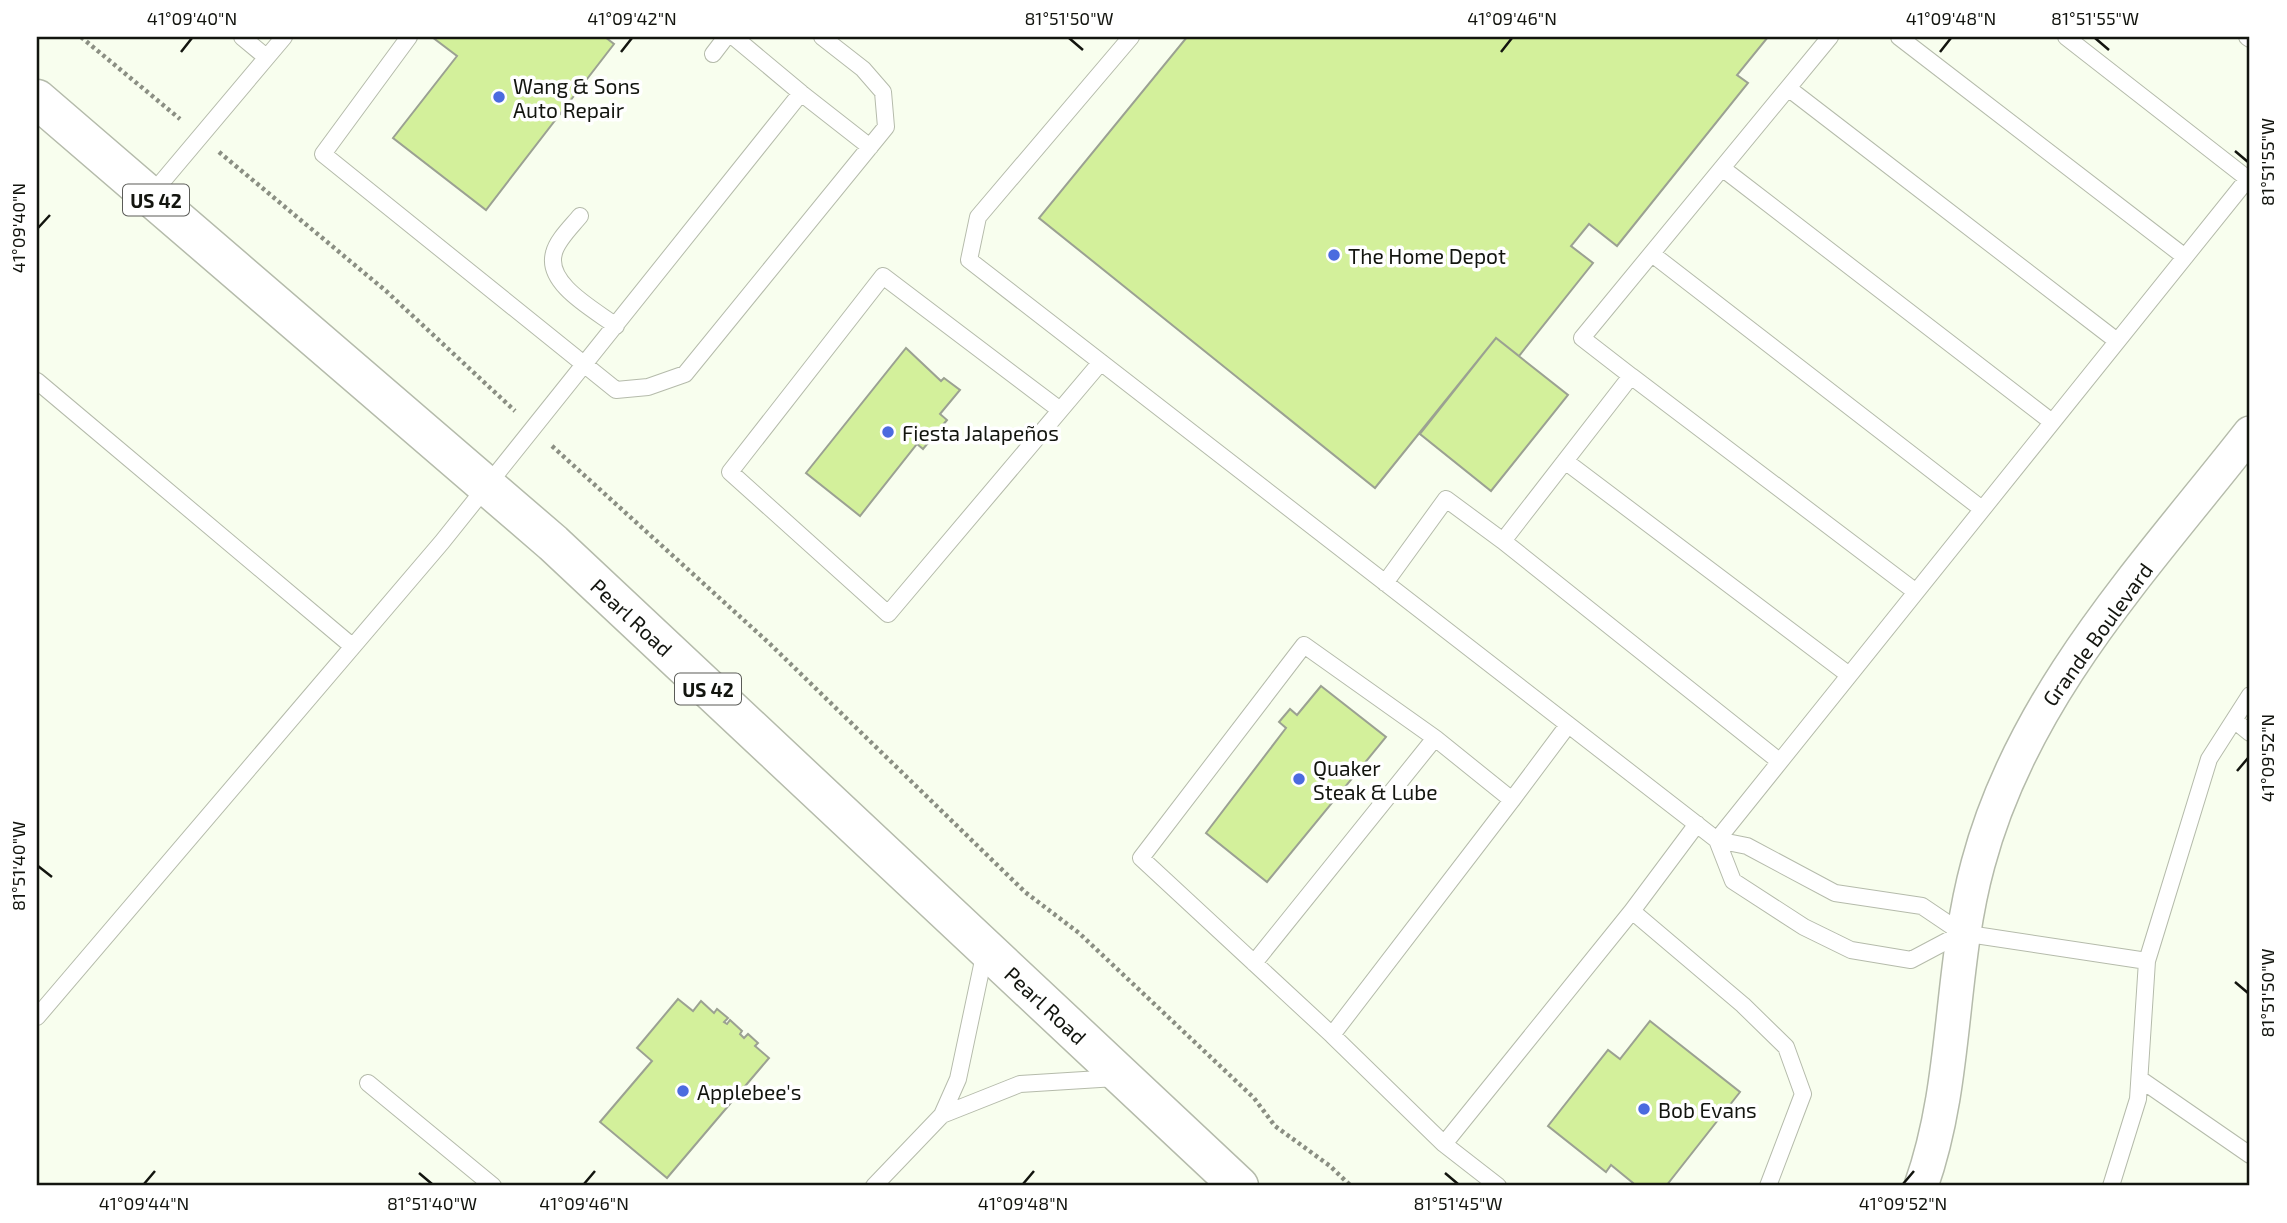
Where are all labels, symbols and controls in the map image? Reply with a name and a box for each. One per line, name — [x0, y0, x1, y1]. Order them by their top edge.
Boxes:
text: 41°09'40"N — [147, 7, 237, 29]
text: 41°09'42"N — [587, 7, 677, 29]
text: 81°51'50"W — [1024, 7, 1114, 29]
text: 41°09'46"N — [1467, 7, 1557, 29]
text: 41°09'48"N — [1906, 7, 1996, 29]
text: 81°51'55"W — [2051, 7, 2139, 29]
place label: Wang & Sons Auto Repair — [513, 73, 640, 122]
marker: Wang & Sons Auto Repair — [491, 89, 507, 105]
text: 81°51'55"W — [2256, 118, 2278, 206]
text: 41°09'40"N — [7, 183, 29, 273]
road number: US 42 — [123, 184, 189, 216]
place label: The Home Depot — [1348, 243, 1506, 268]
marker: The Home Depot — [1326, 247, 1342, 263]
place label: Fiesta Jalapeños — [902, 420, 1059, 445]
marker: Fiesta Jalapeños — [880, 424, 896, 440]
street label: Grande Boulevard — [2037, 558, 2157, 710]
street label: Pearl Road — [586, 573, 678, 661]
road number: US 42 — [675, 674, 741, 704]
text: 41°09'52"N — [2256, 714, 2278, 802]
place label: Quaker Steak & Lube — [1313, 755, 1438, 804]
marker: Quaker Steak & Lube — [1291, 771, 1307, 787]
text: 81°51'40"W — [7, 821, 29, 911]
text: 81°51'50"W — [2256, 948, 2278, 1038]
street label: Pearl Road — [1000, 961, 1092, 1049]
place label: Applebee's — [697, 1079, 801, 1104]
marker: Applebee's — [675, 1083, 691, 1099]
place label: Bob Evans — [1658, 1097, 1757, 1122]
marker: Bob Evans — [1636, 1101, 1652, 1117]
text: 41°09'44"N — [99, 1192, 189, 1214]
text: 81°51'40"W — [387, 1192, 477, 1214]
text: 41°09'46"N — [539, 1192, 629, 1214]
text: 41°09'48"N — [978, 1192, 1068, 1214]
text: 81°51'45"W — [1414, 1192, 1502, 1214]
text: 41°09'52"N — [1859, 1192, 1947, 1214]

